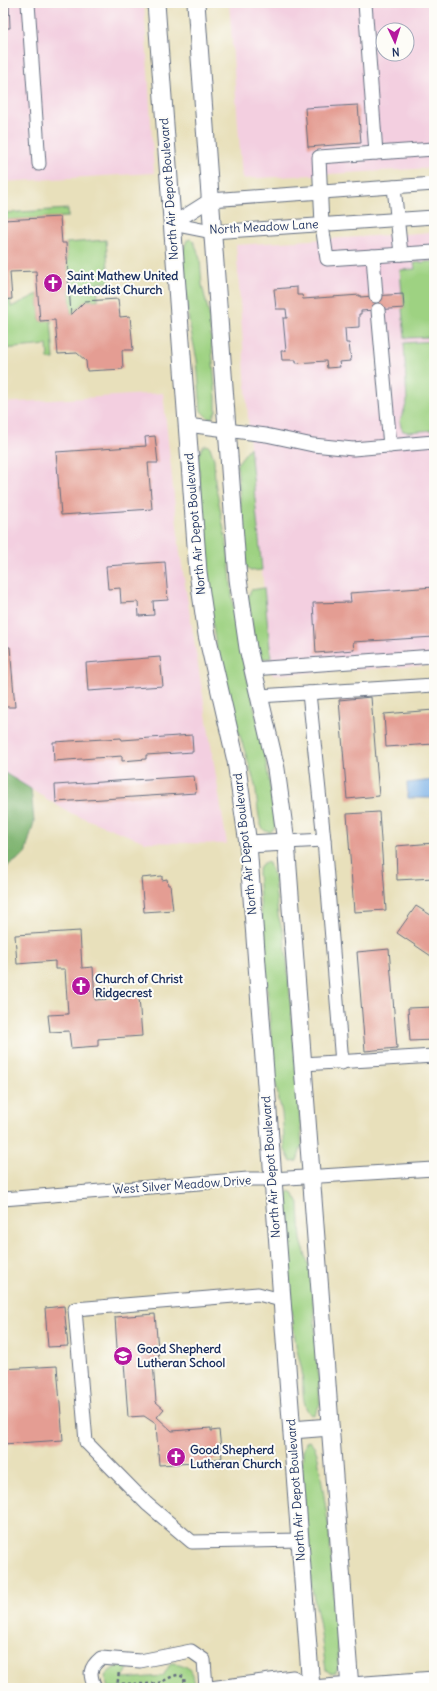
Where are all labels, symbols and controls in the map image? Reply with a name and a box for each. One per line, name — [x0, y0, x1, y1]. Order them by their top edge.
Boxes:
north arrow — [375, 22, 415, 62]
text: N — [391, 45, 400, 59]
street label: North Air Depot Boulevard — [156, 117, 181, 261]
street label: North Meadow Lane — [209, 216, 319, 237]
place label: Saint Mathew United Methodist Church — [67, 268, 178, 297]
church icon: Saint Mathew United Methodist Church — [42, 272, 64, 294]
street label: North Air Depot Boulevard — [181, 452, 208, 596]
street label: North Air Depot Boulevard — [230, 772, 259, 916]
place label: Church of Christ Ridgecrest — [95, 971, 184, 1001]
church icon: Church of Christ Ridgecrest — [70, 975, 92, 997]
street label: North Air Depot Boulevard — [258, 1095, 283, 1239]
street label: West Silver Meadow Drive — [112, 1172, 252, 1197]
place label: Good Shepherd Lutheran School — [137, 1341, 225, 1370]
school or university icon: Good Shepherd Lutheran School — [112, 1345, 134, 1367]
street label: North Air Depot Boulevard — [283, 1418, 308, 1562]
place label: Good Shepherd Lutheran Church — [190, 1442, 282, 1471]
church icon: Good Shepherd Lutheran Church — [165, 1446, 187, 1468]

